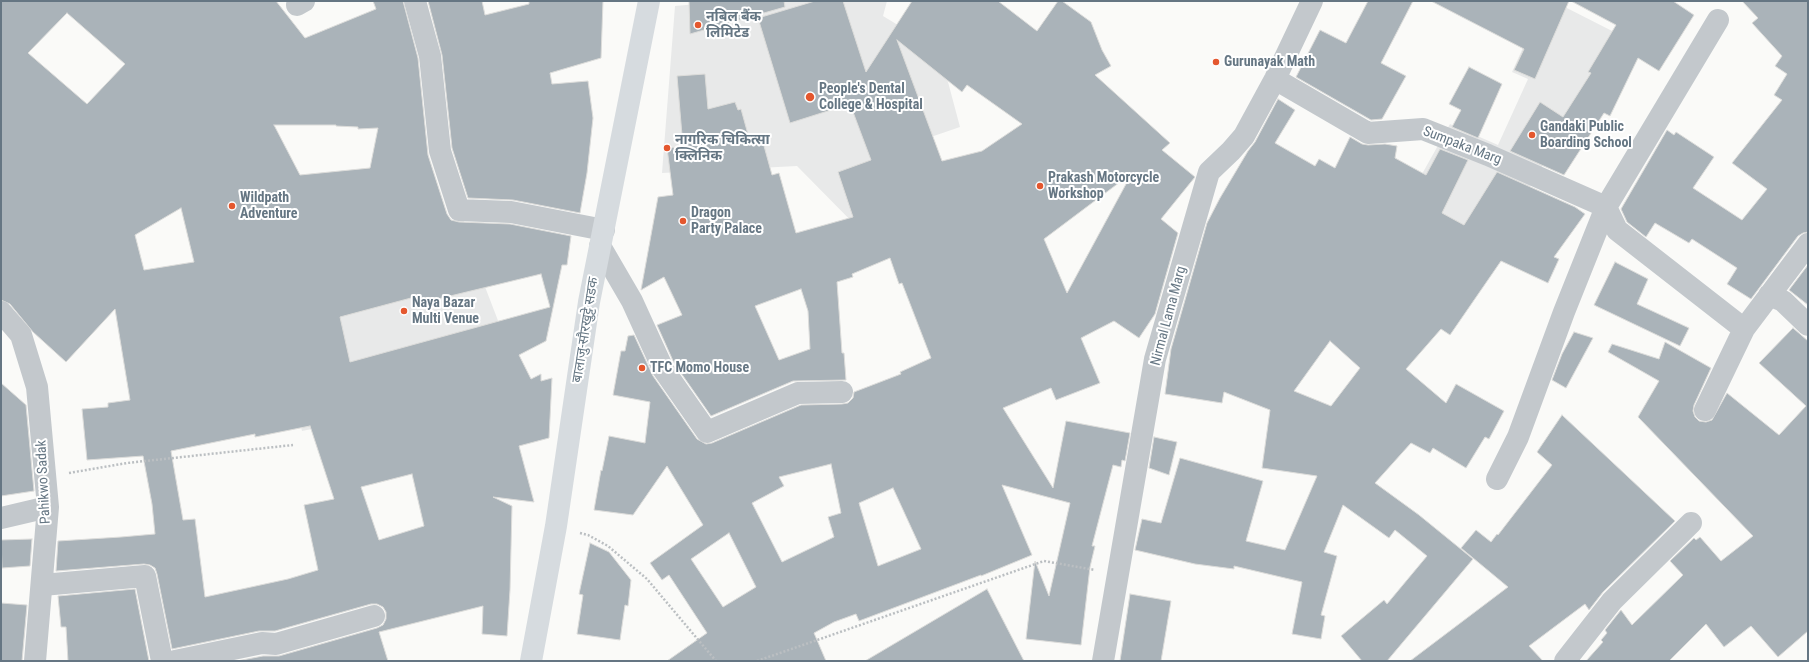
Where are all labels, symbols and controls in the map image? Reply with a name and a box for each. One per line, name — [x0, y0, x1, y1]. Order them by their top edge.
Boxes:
place label: नबिल बैंक लिमिटेड — [706, 9, 761, 42]
marker: नबिल बैंक लिमिटेड — [693, 20, 703, 30]
place label: Gurunayak Math — [1224, 54, 1315, 70]
marker: Gurunayak Math — [1211, 57, 1221, 67]
place label: People's Dental College & Hospital — [819, 81, 923, 114]
marker: People's Dental College & Hospital — [804, 91, 816, 103]
place label: Gandaki Public Boarding School — [1540, 119, 1632, 152]
street label: Sumpaka Marg — [1420, 123, 1504, 169]
marker: Gandaki Public Boarding School — [1527, 130, 1537, 140]
place label: नागरिक चिकित्सा क्लिनिक — [675, 132, 770, 164]
marker: नागरिक चिकित्सा क्लिनिक — [662, 143, 672, 153]
place label: Prakash Motorcycle Workshop — [1048, 170, 1159, 202]
marker: Prakash Motorcycle Workshop — [1035, 181, 1045, 191]
place label: Wildpath Adventure — [240, 190, 297, 222]
marker: Wildpath Adventure — [227, 201, 237, 211]
place label: Dragon Party Palace — [691, 205, 762, 238]
marker: Dragon Party Palace — [678, 216, 688, 226]
street label: Nirmal Lama Marg — [1148, 265, 1190, 367]
street label: बालाजु-सौरखुट्टे सडक — [569, 276, 603, 384]
place label: Naya Bazar Multi Venue — [412, 295, 479, 328]
marker: Naya Bazar Multi Venue — [399, 306, 409, 316]
place label: TFC Momo House — [650, 360, 749, 376]
marker: TFC Momo House — [637, 363, 647, 373]
street label: Pahikwo Sadak — [33, 440, 55, 524]

